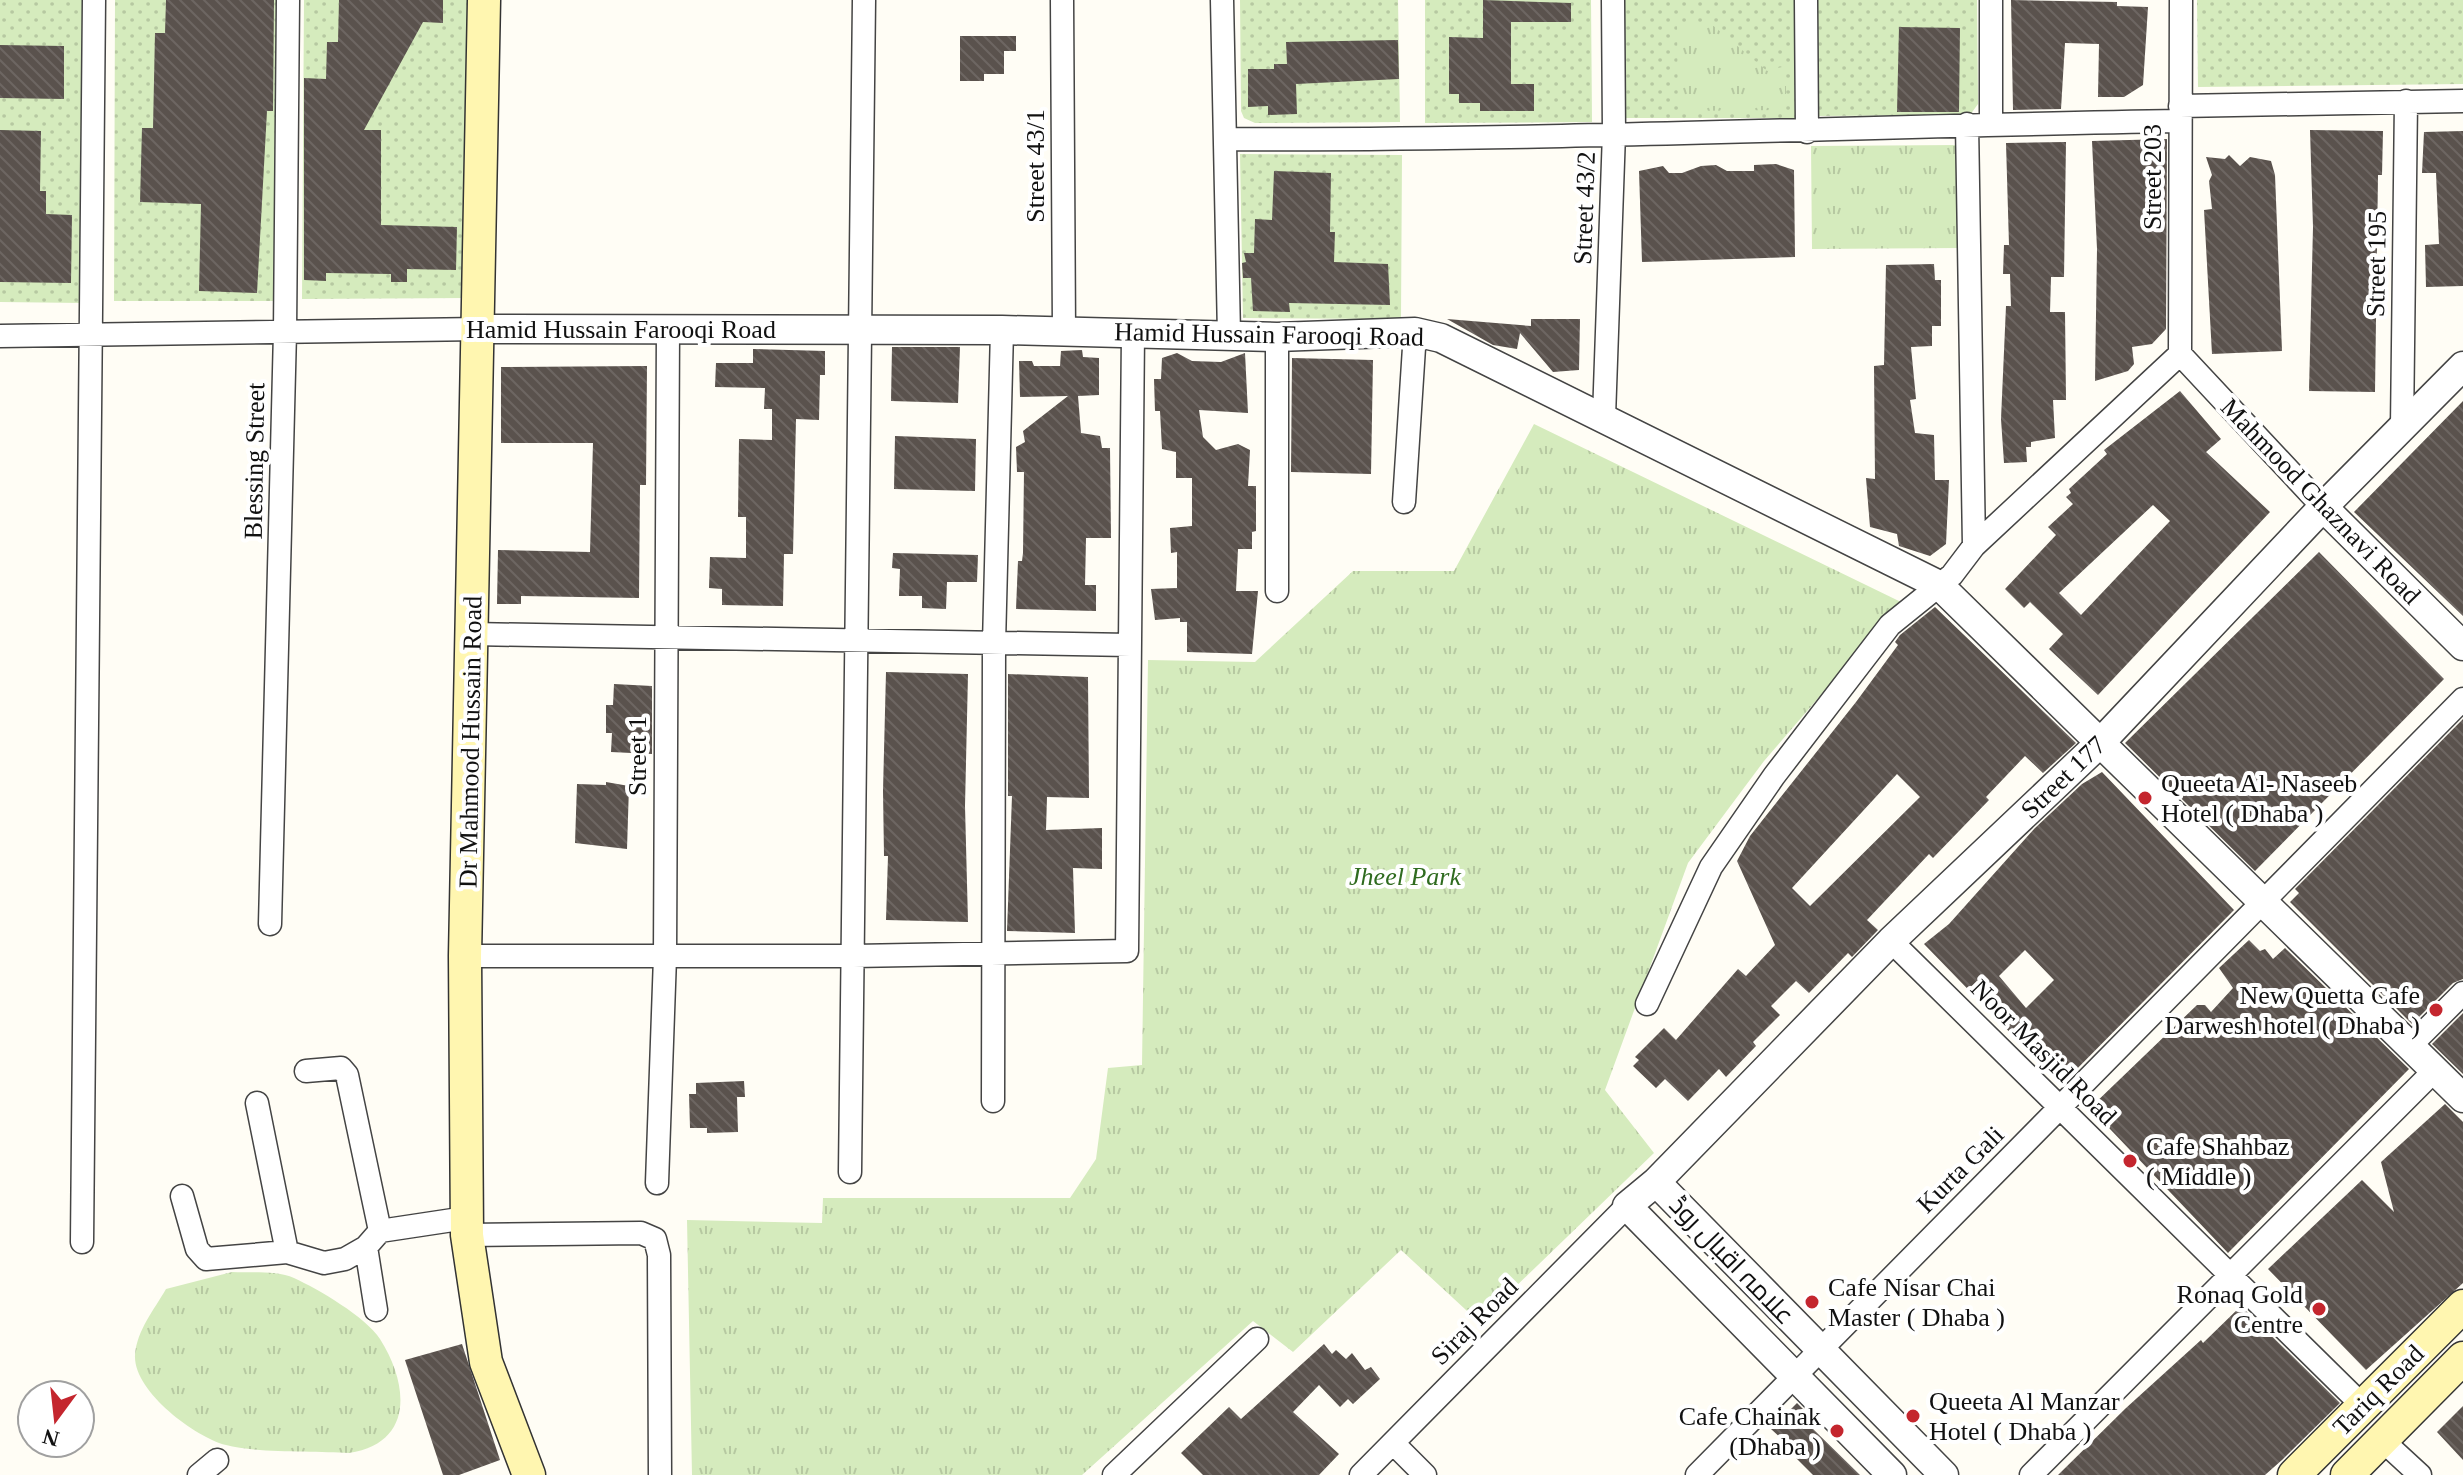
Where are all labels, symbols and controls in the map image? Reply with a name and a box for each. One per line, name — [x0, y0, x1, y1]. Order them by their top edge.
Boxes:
street label: Street 43/1 — [1021, 109, 1050, 223]
street label: Street 203 — [2138, 124, 2167, 230]
street label: Street 43/2 — [1568, 151, 1601, 265]
street label: Street 195 — [2361, 211, 2392, 317]
street label: Hamid Hussain Farooqi Road — [466, 315, 776, 344]
street label: Hamid Hussain Farooqi Road — [1114, 317, 1424, 352]
street label: Blessing Street — [239, 382, 270, 540]
street label: Mahmood Ghaznavi Road — [2215, 393, 2426, 610]
street label: Dr Mahmood Hussain Road — [453, 596, 488, 888]
street label: Street 1 — [623, 716, 652, 796]
street label: Street 177 — [2015, 730, 2112, 825]
place label: Queeta Al- Naseeb Hotel ( Dhaba ) — [2161, 769, 2357, 828]
marker: Queeta Al- Naseeb Hotel ( Dhaba ) — [2136, 789, 2154, 807]
park label: Jheel Park — [1349, 862, 1461, 891]
street label: Noor Masjid Road — [1965, 974, 2122, 1131]
place label: New Quetta Cafe Darwesh hotel ( Dhaba ) — [2164, 981, 2420, 1040]
marker: New Quetta Cafe Darwesh hotel ( Dhaba ) — [2427, 1001, 2445, 1019]
street label: Kurta Gali — [1911, 1120, 2010, 1219]
place label: Cafe Shahbaz ( Middle ) — [2146, 1132, 2290, 1191]
marker: Cafe Shahbaz ( Middle ) — [2121, 1152, 2139, 1170]
street label: علامہ اقبال روڈ — [1663, 1190, 1800, 1330]
street label: Siraj Road — [1425, 1272, 1524, 1371]
place label: Cafe Nisar Chai Master ( Dhaba ) — [1828, 1273, 2005, 1332]
place label: Ronaq Gold Centre — [2177, 1280, 2303, 1339]
marker: Cafe Nisar Chai Master ( Dhaba ) — [1803, 1293, 1821, 1311]
marker: Ronaq Gold Centre — [2310, 1300, 2328, 1318]
street label: Tariq Road — [2327, 1339, 2430, 1442]
north arrow — [16, 1379, 96, 1459]
place label: Queeta Al Manzar Hotel ( Dhaba ) — [1929, 1387, 2120, 1446]
place label: Cafe Chainak (Dhaba ) — [1679, 1402, 1821, 1461]
marker: Queeta Al Manzar Hotel ( Dhaba ) — [1904, 1407, 1922, 1425]
marker: Cafe Chainak (Dhaba ) — [1828, 1422, 1846, 1440]
text: N — [40, 1424, 62, 1452]

